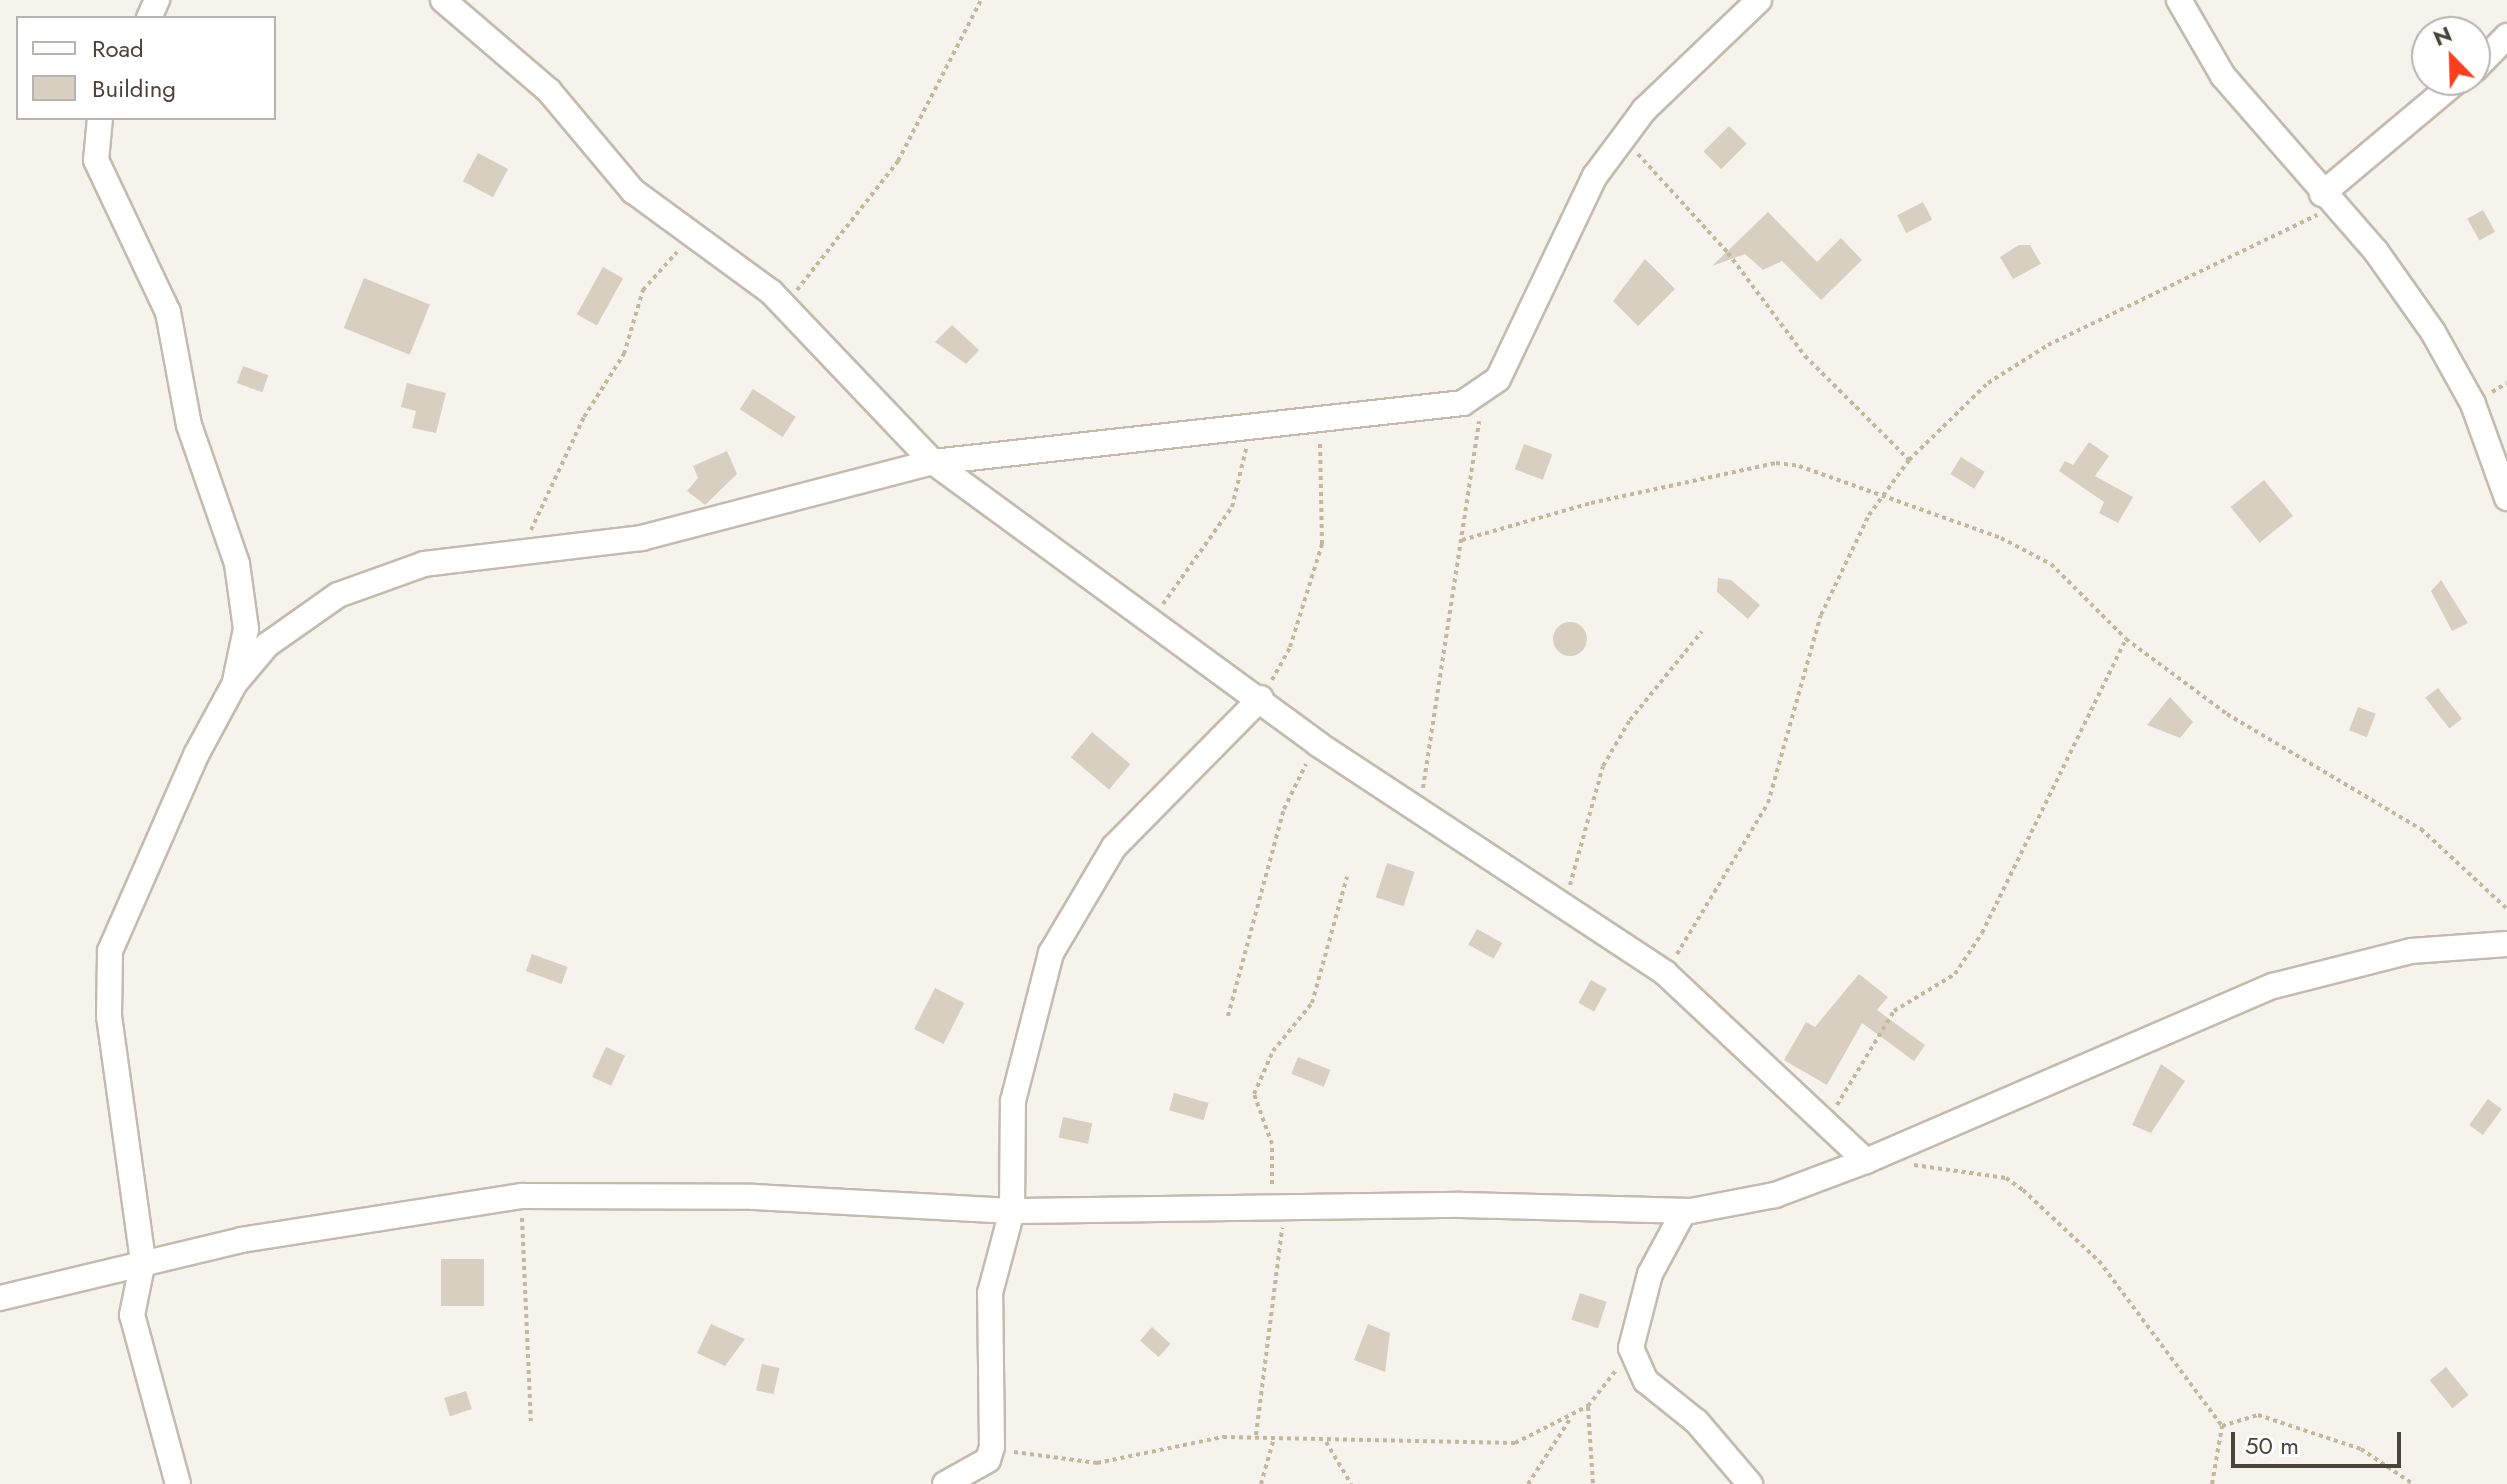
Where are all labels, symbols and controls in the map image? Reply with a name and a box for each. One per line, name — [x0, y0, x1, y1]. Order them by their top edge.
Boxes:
legend — [16, 16, 276, 120]
north arrow — [2411, 16, 2491, 96]
text: N — [2428, 18, 2457, 54]
text: Road — [92, 31, 144, 66]
text: Building — [92, 71, 176, 106]
scale bar — [2235, 1416, 2405, 1466]
text: 50 m — [2245, 1428, 2299, 1463]

